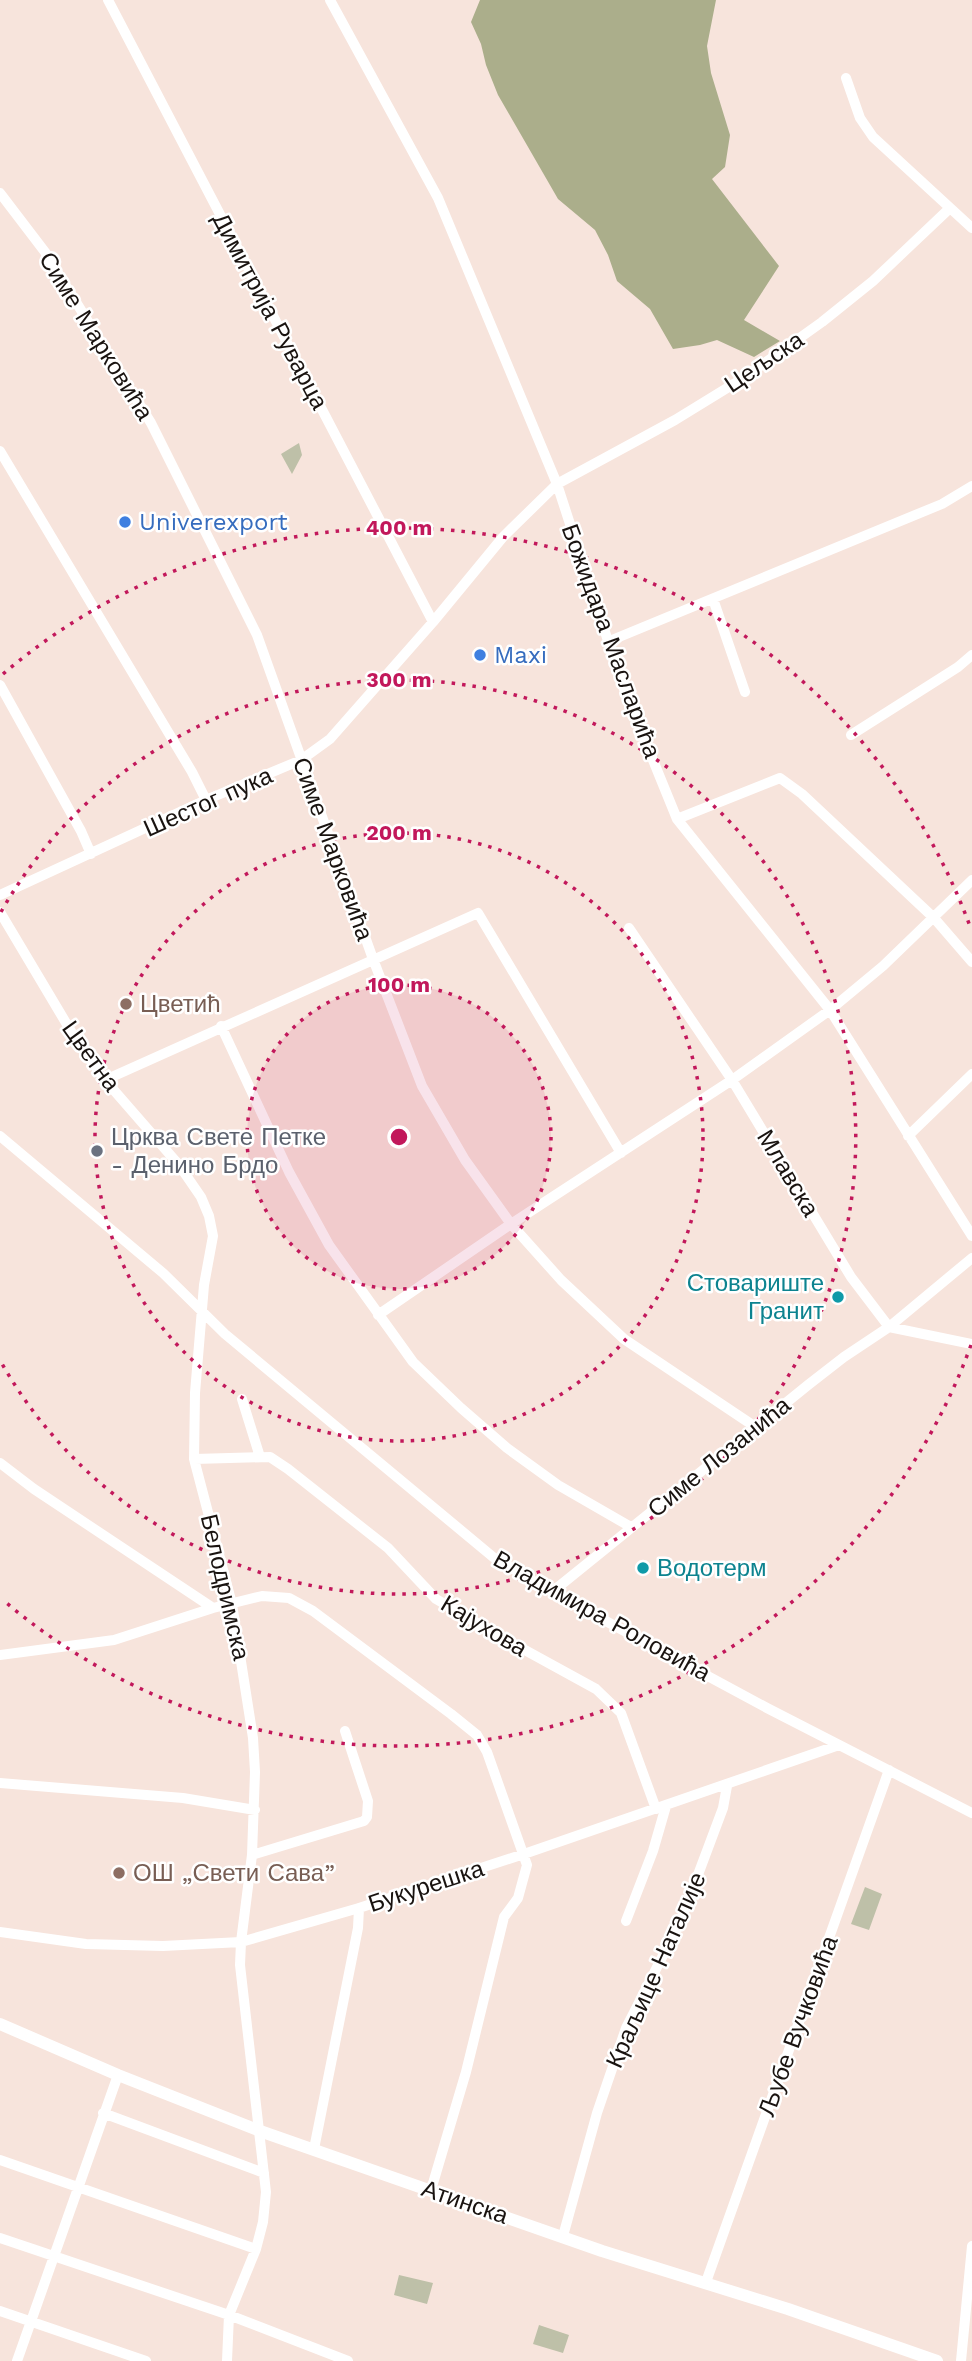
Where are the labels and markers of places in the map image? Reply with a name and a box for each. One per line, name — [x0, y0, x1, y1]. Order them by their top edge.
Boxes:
place label: Univerexport — [139, 508, 288, 536]
marker: Univerexport — [117, 514, 133, 530]
place label: Maxi — [494, 641, 547, 669]
marker: Maxi — [472, 647, 488, 663]
place label: Цветић — [140, 990, 221, 1018]
marker: Цветић — [118, 996, 134, 1012]
place label: Црква Свете Петке - Денино Брдо — [111, 1123, 326, 1179]
centre of rings — [387, 1125, 411, 1149]
marker: Црква Свете Петке - Денино Брдо — [89, 1143, 105, 1159]
place label: Стовариште Гранит — [687, 1269, 824, 1325]
marker: Стовариште Гранит — [830, 1289, 846, 1305]
place label: Водотерм — [657, 1554, 767, 1582]
marker: Водотерм — [635, 1560, 651, 1576]
place label: ОШ „Свети Сава” — [133, 1859, 335, 1887]
marker: ОШ „Свети Сава” — [111, 1865, 127, 1881]

